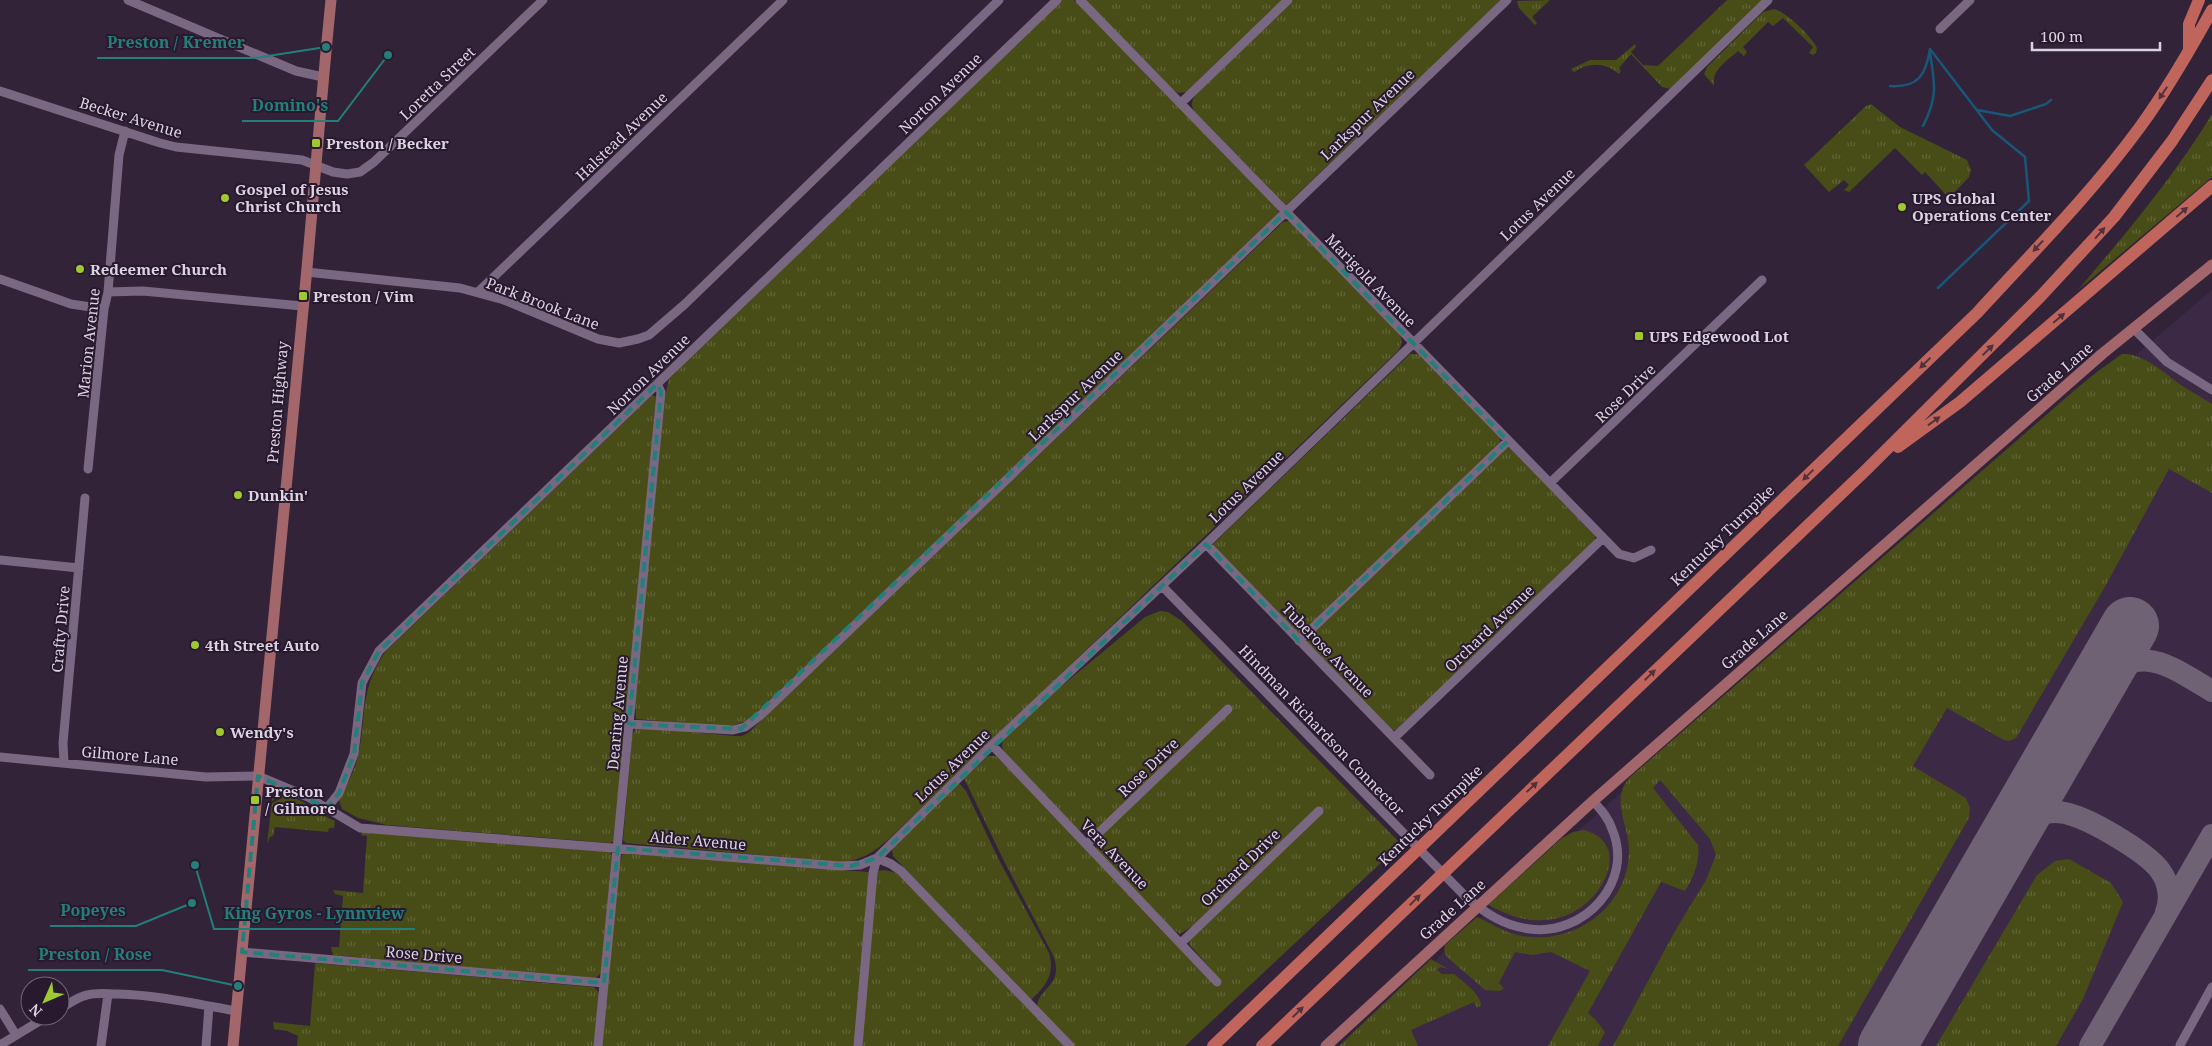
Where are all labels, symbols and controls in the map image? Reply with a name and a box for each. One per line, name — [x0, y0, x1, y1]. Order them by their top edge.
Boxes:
scale bar — [2032, 20, 2160, 52]
text: 100 m — [2040, 26, 2083, 46]
callout: Preston / Kremer — [97, 27, 255, 58]
text: Preston / Kremer — [107, 31, 246, 53]
street label: Loretta Street — [395, 42, 479, 124]
street label: Norton Avenue — [894, 48, 986, 138]
street label: Larkspur Avenue — [1316, 64, 1418, 164]
street label: Halstead Avenue — [571, 87, 671, 185]
one-way arrow — [2158, 87, 2168, 100]
callout: Domino's — [242, 90, 338, 121]
street label: Becker Avenue — [77, 92, 185, 142]
text: Domino's — [252, 94, 328, 116]
place label: Preston / Becker — [326, 133, 449, 153]
marker: Preston / Becker — [310, 137, 322, 149]
street label: Lotus Avenue — [1495, 163, 1579, 245]
place label: Gospel of Jesus Christ Church — [235, 179, 349, 216]
place label: UPS Global Operations Center — [1912, 188, 2052, 225]
marker: Gospel of Jesus Christ Church — [219, 192, 231, 204]
marker: UPS Global Operations Center — [1896, 201, 1908, 213]
one-way arrow — [2176, 206, 2188, 218]
one-way arrow — [2094, 227, 2106, 239]
street label: Marigold Avenue — [1321, 229, 1421, 331]
one-way arrow — [2032, 240, 2044, 252]
place label: Redeemer Church — [90, 259, 227, 279]
marker: Redeemer Church — [74, 263, 86, 275]
street label: Park Brook Lane — [484, 272, 602, 334]
place label: Preston / Vim — [313, 286, 414, 306]
street label: Marion Avenue — [72, 287, 104, 399]
marker: Preston / Vim — [297, 290, 309, 302]
one-way arrow — [2052, 312, 2065, 323]
place label: UPS Edgewood Lot — [1649, 326, 1789, 346]
street label: Norton Avenue — [602, 329, 694, 419]
marker: UPS Edgewood Lot — [1633, 330, 1645, 342]
street label: Grade Lane — [2021, 337, 2097, 407]
street label: Preston Highway — [262, 340, 292, 464]
one-way arrow — [1982, 344, 1994, 356]
street label: Larkspur Avenue — [1024, 345, 1126, 445]
one-way arrow — [1919, 357, 1931, 369]
street label: Rose Drive — [1590, 359, 1660, 427]
one-way arrow — [1927, 416, 1940, 426]
street label: Lotus Avenue — [1204, 445, 1288, 527]
one-way arrow — [1802, 469, 1814, 481]
street label: Kentucky Turnpike — [1666, 480, 1778, 590]
place label: Dunkin' — [248, 485, 308, 505]
marker: Dunkin' — [232, 489, 244, 501]
street label: Orchard Avenue — [1440, 580, 1538, 676]
street label: Crafty Drive — [46, 585, 74, 673]
street label: Tuberose Avenue — [1278, 598, 1378, 702]
street label: Grade Lane — [1716, 604, 1792, 674]
place label: 4th Street Auto — [205, 635, 319, 655]
marker: 4th Street Auto — [189, 639, 201, 651]
street label: Hindman Richardson Connector — [1235, 640, 1409, 820]
street label: Dearing Avenue — [602, 655, 632, 771]
one-way arrow — [1644, 670, 1656, 682]
place label: Wendy's — [230, 722, 294, 742]
street label: Lotus Avenue — [910, 724, 994, 806]
marker: Wendy's — [214, 726, 226, 738]
street label: Rose Drive — [1113, 733, 1183, 801]
street label: Gilmore Lane — [81, 741, 179, 769]
street label: Kentucky Turnpike — [1374, 760, 1486, 870]
place label: Preston / Gilmore — [265, 781, 336, 818]
one-way arrow — [1526, 781, 1538, 793]
marker: Preston / Gilmore — [249, 794, 261, 806]
street label: Vera Avenue — [1077, 815, 1153, 893]
street label: Orchard Drive — [1196, 824, 1284, 910]
street label: Alder Avenue — [649, 826, 747, 854]
street label: Grade Lane — [1415, 874, 1489, 944]
one-way arrow — [1409, 894, 1421, 906]
callout: Popeyes — [50, 895, 136, 926]
callout: King Gyros - Lynnview — [214, 898, 415, 929]
text: Popeyes — [60, 899, 126, 921]
text: King Gyros - Lynnview — [224, 902, 405, 924]
callout: Preston / Rose — [28, 939, 162, 970]
street label: Rose Drive — [385, 941, 463, 967]
text: Preston / Rose — [38, 943, 152, 965]
north arrow — [20, 976, 70, 1026]
text: N — [25, 1000, 46, 1021]
one-way arrow — [1291, 1006, 1303, 1018]

